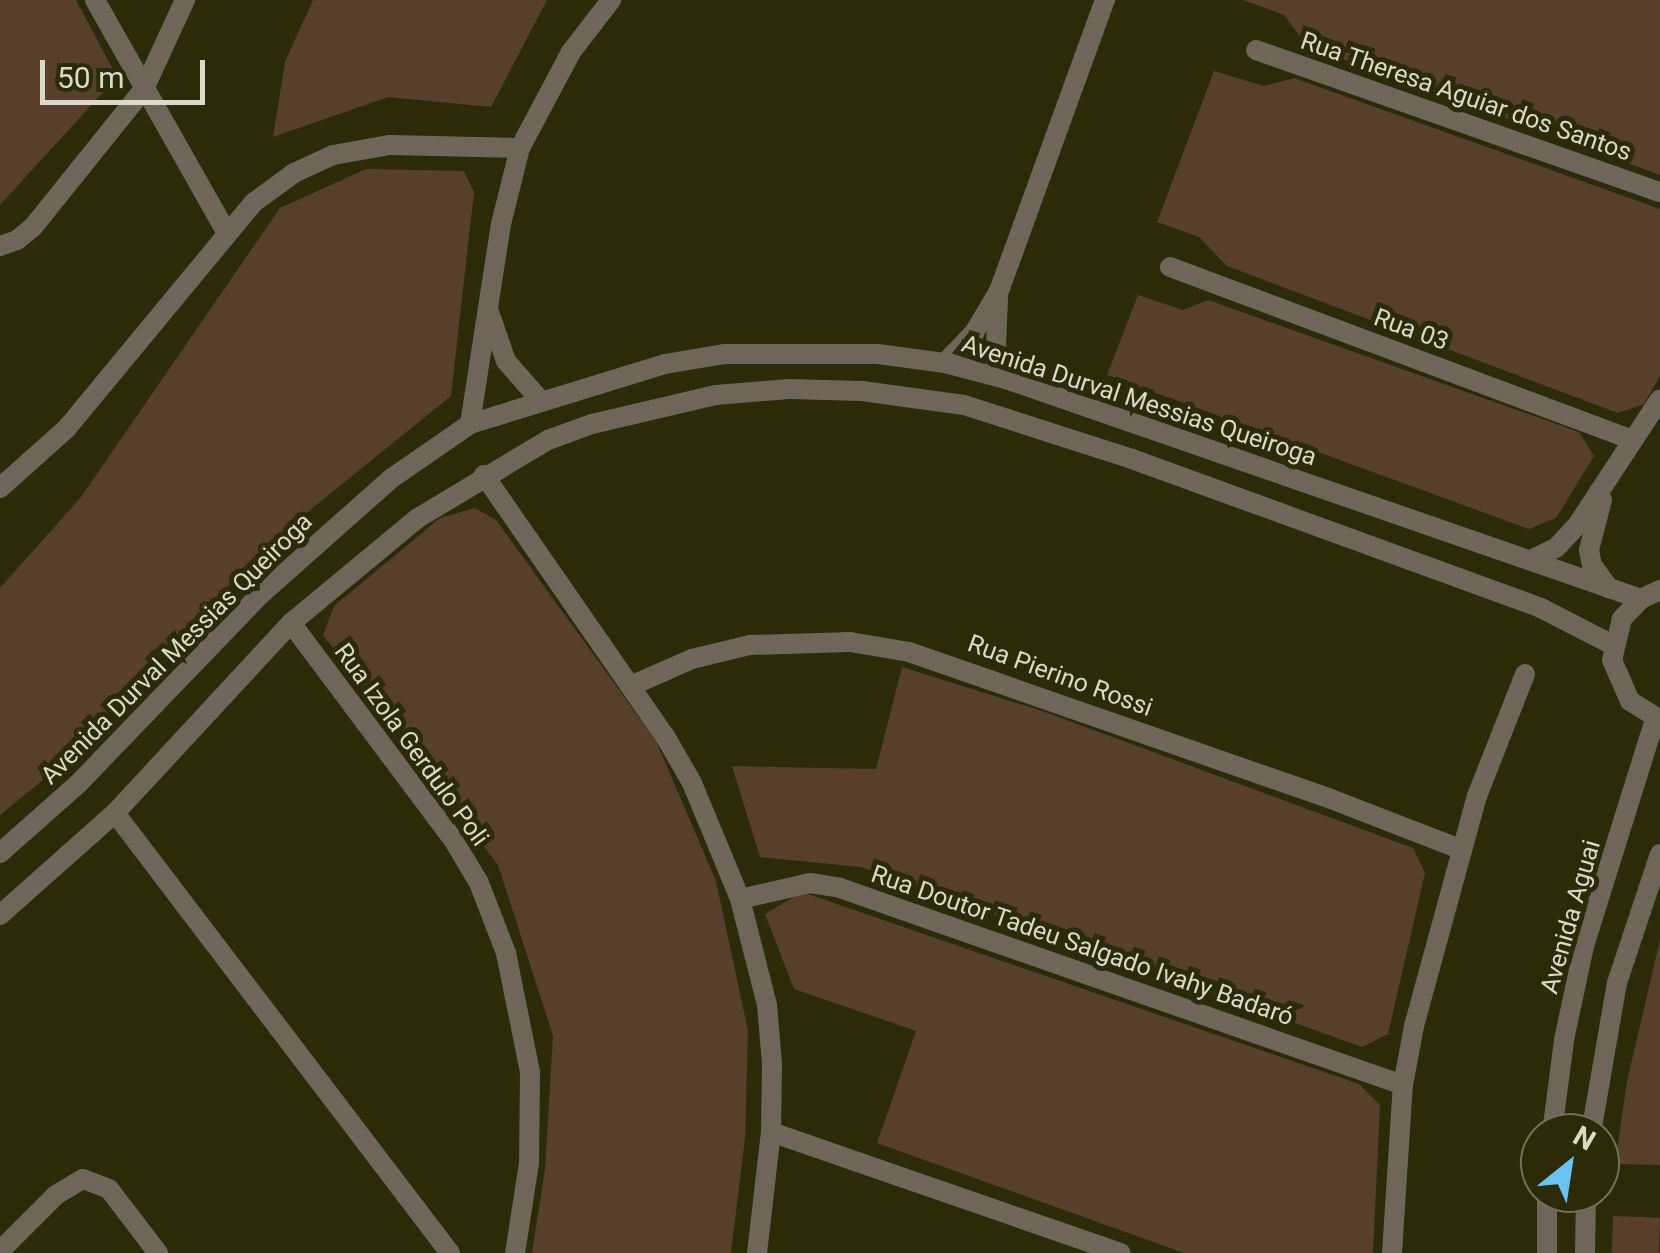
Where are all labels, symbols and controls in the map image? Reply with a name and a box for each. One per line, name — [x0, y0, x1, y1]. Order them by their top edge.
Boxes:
street label: Rua Theresa Aguiar dos Santos — [1296, 26, 1636, 168]
scale bar — [45, 40, 210, 102]
text: 50 m — [57, 60, 124, 95]
street label: Rua 03 — [1370, 303, 1452, 357]
street label: Avenida Durval Messias Queiroga — [958, 329, 1320, 473]
street label: Avenida Durval Messias Queiroga — [35, 507, 319, 791]
street label: Rua Pierino Rossi — [964, 629, 1156, 723]
street label: Rua Izola Gerdulo Poli — [327, 638, 495, 852]
street label: Avenida Aguai — [1535, 837, 1607, 997]
street label: Rua Doutor Tadeu Salgado Ivahy Badaró — [867, 859, 1297, 1033]
north arrow — [1520, 1113, 1620, 1213]
text: N — [1567, 1119, 1601, 1158]

